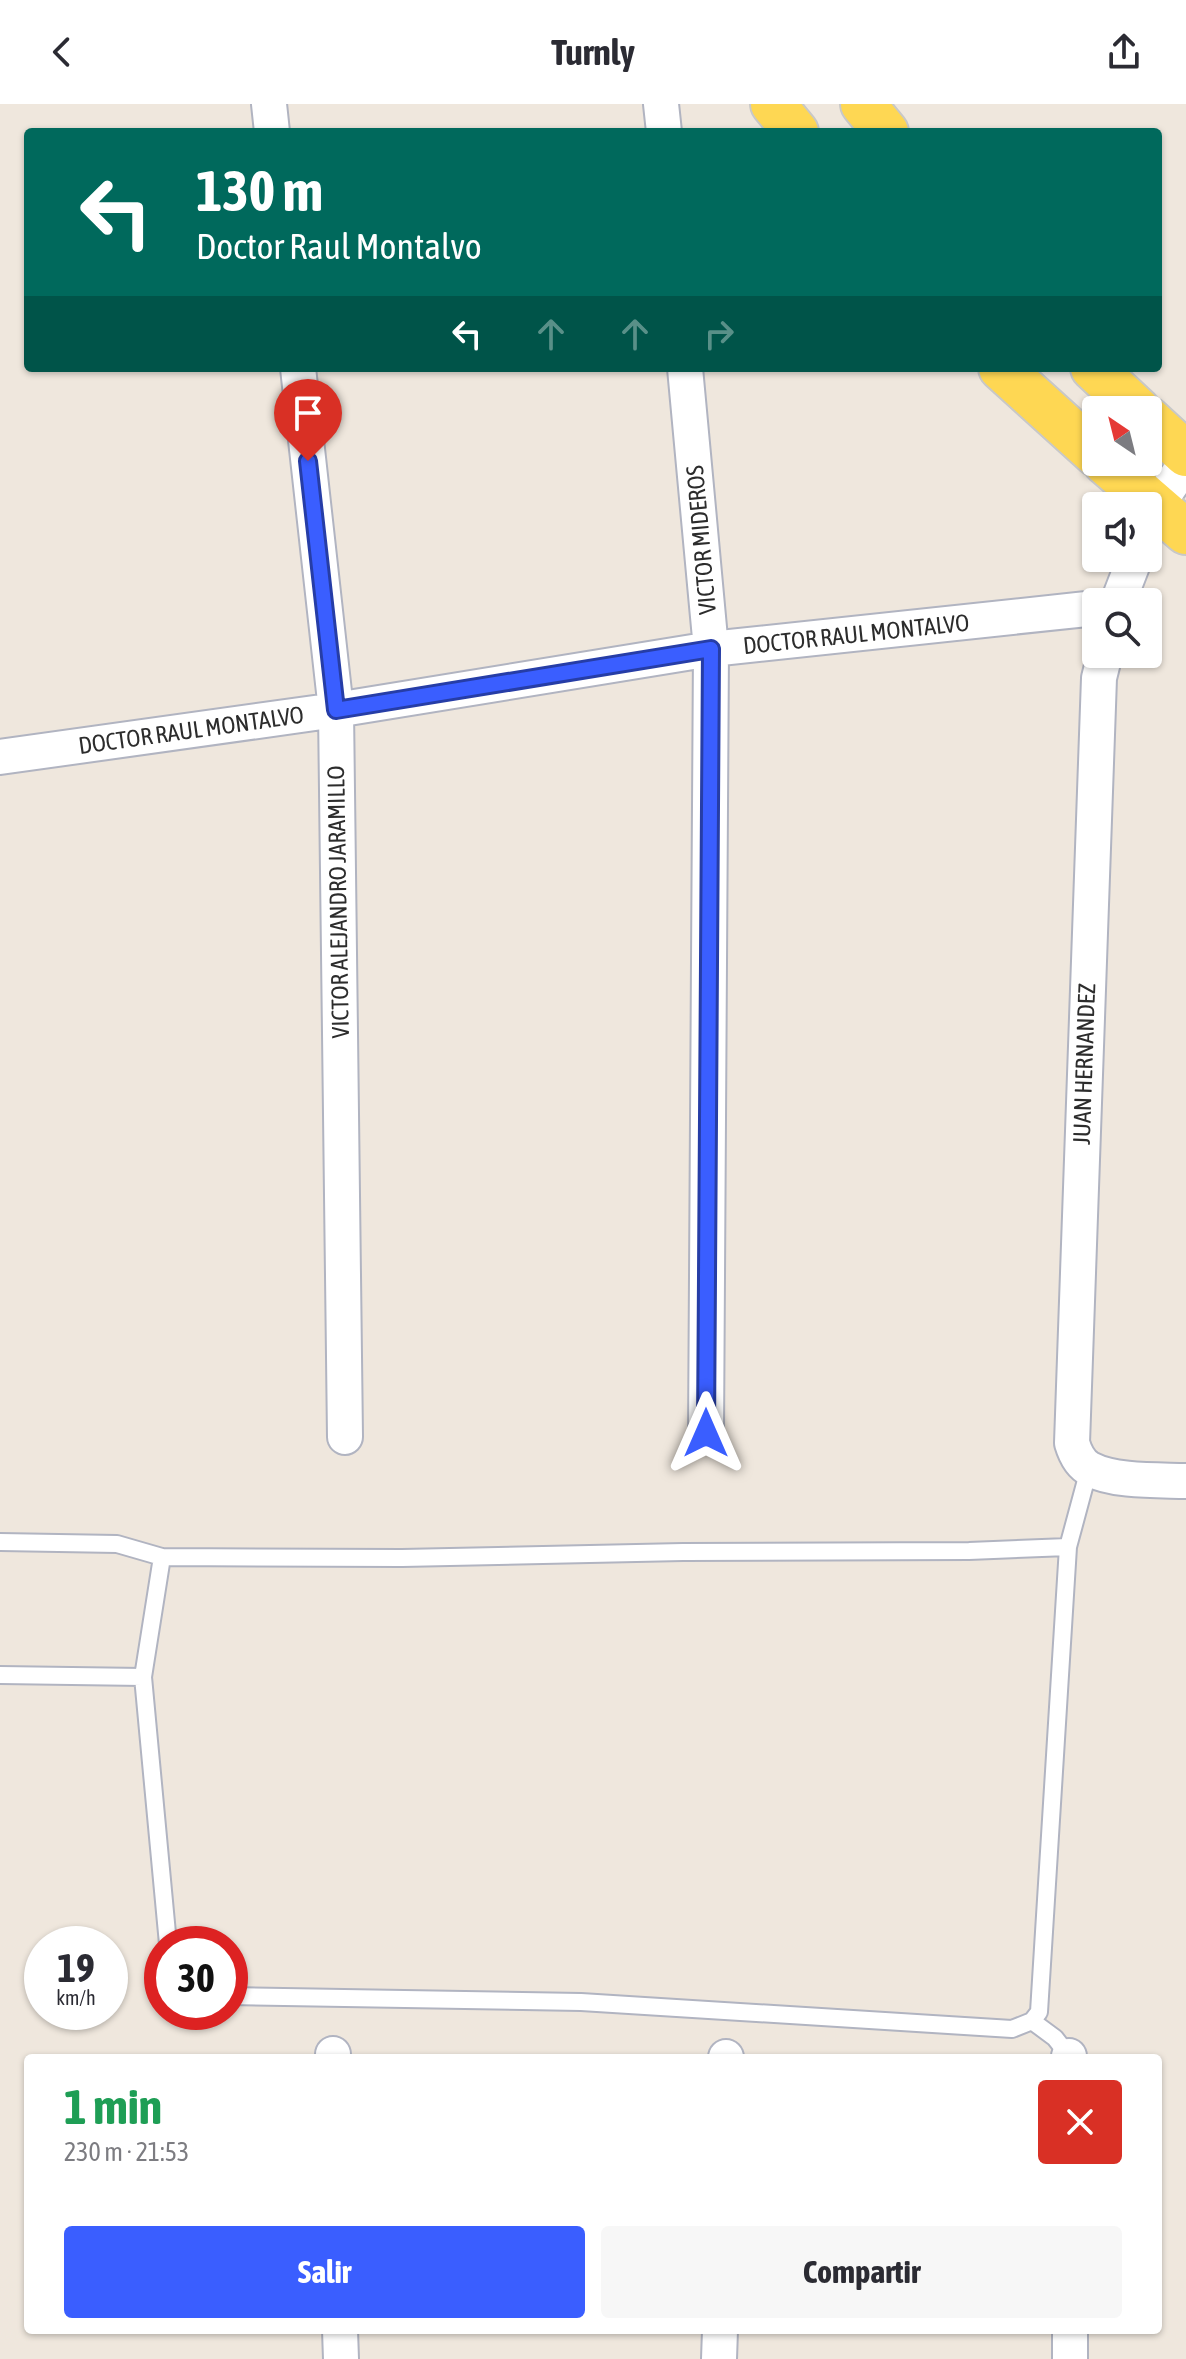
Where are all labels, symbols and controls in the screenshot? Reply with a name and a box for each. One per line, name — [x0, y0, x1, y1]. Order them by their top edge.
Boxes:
icon: back — [40, 30, 84, 74]
icon: share — [1102, 30, 1146, 74]
text: Turnly — [551, 31, 635, 73]
text: 130 m — [196, 159, 323, 223]
icon: left — [64, 160, 168, 264]
text: Doctor Raul Montalvo — [196, 225, 482, 267]
icon: left — [445, 312, 489, 356]
icon: ahead — [529, 312, 573, 356]
icon: ahead — [613, 312, 657, 356]
icon: right — [697, 312, 741, 356]
pin — [274, 379, 342, 461]
icon: arrive — [286, 391, 330, 435]
north arrow — [1082, 396, 1162, 476]
map controls — [1082, 396, 1162, 668]
street label: VICTOR MIDEROS — [681, 464, 721, 616]
button: sound — [1082, 492, 1162, 572]
button: search — [1082, 588, 1162, 668]
street label: DOCTOR RAUL MONTALVO — [742, 609, 970, 659]
street label: DOCTOR RAUL MONTALVO — [77, 701, 305, 759]
street label: VICTOR ALEJANDRO JARAMILLO — [322, 765, 354, 1039]
street label: JUAN HERNANDEZ — [1068, 983, 1100, 1145]
position arrow — [664, 1391, 748, 1475]
speed limit sign: 30 — [144, 1926, 248, 2030]
text: 19 — [57, 1945, 95, 1990]
text: km/h — [56, 1986, 96, 2009]
text: 1 min — [64, 2079, 162, 2134]
button: close — [1038, 2080, 1122, 2164]
text: 230 m · 21:53 — [64, 2137, 189, 2167]
button: Salir — [64, 2226, 585, 2318]
button: Compartir — [601, 2226, 1122, 2318]

